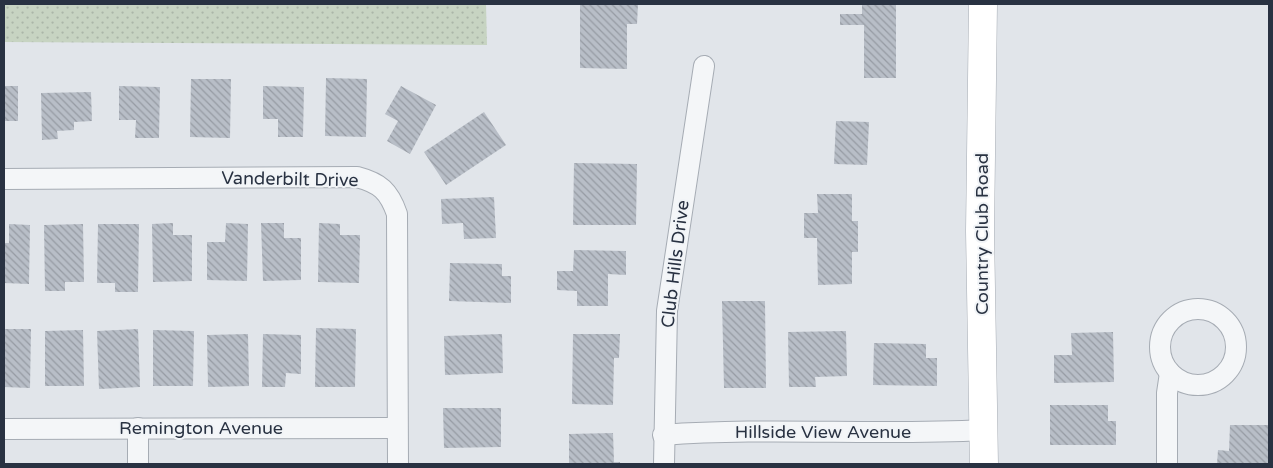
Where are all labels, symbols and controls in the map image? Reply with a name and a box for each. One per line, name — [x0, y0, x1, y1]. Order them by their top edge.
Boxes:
street label: Country Club Road — [971, 153, 993, 315]
street label: Vanderbilt Drive — [221, 167, 359, 191]
street label: Club Hills Drive — [656, 199, 694, 329]
street label: Remington Avenue — [119, 417, 283, 439]
street label: Hillside View Avenue — [735, 421, 911, 443]

